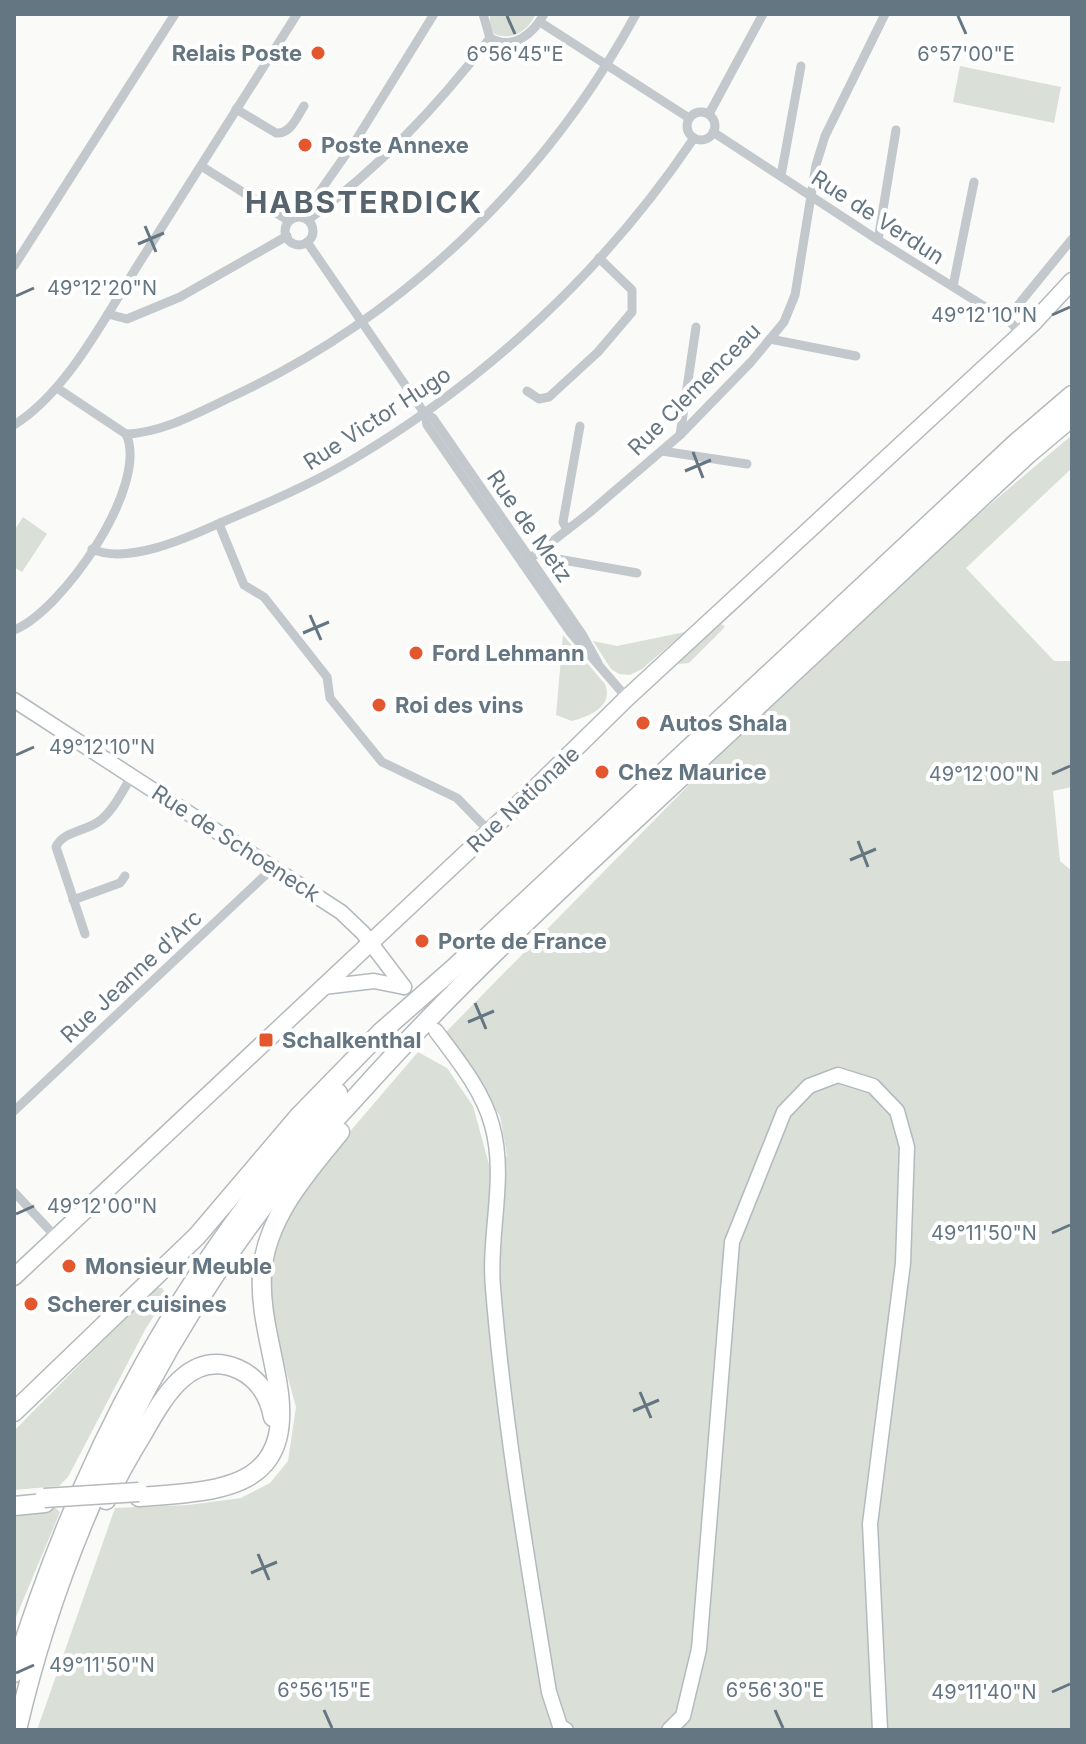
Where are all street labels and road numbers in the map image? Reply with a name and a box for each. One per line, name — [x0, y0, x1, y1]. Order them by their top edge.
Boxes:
street label: Rue de Verdun — [807, 164, 949, 270]
street label: Rue Clemenceau — [622, 317, 766, 461]
street label: Rue Victor Hugo — [299, 361, 455, 475]
street label: Rue de Metz — [482, 465, 578, 587]
street label: Rue Nationale — [461, 740, 585, 858]
street label: Rue de Schoeneck — [147, 779, 325, 907]
street label: Rue Jeanne d'Arc — [55, 904, 207, 1048]

